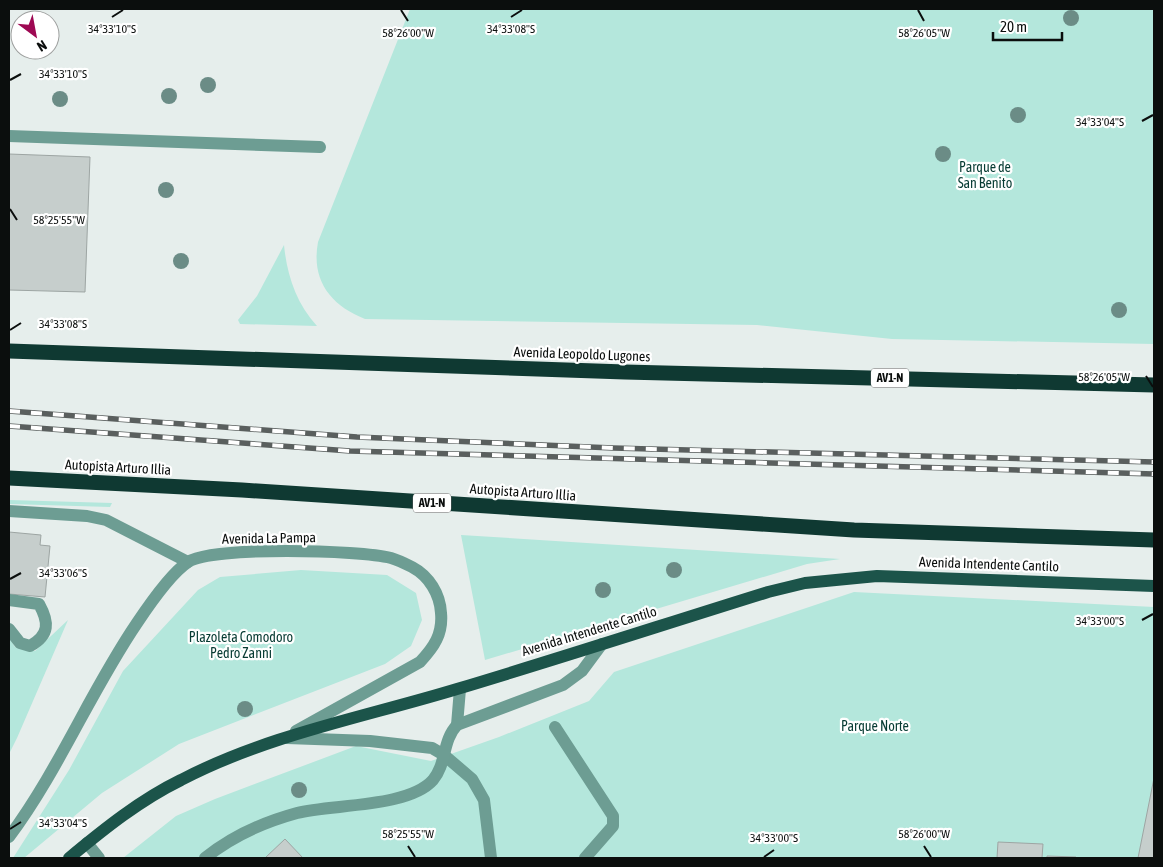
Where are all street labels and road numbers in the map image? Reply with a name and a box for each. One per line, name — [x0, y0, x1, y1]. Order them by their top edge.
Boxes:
street label: Avenida Leopoldo Lugones — [513, 344, 651, 364]
road number: AV1-N — [871, 368, 909, 388]
street label: Autopista Arturo Illia — [64, 456, 172, 478]
street label: Autopista Arturo Illia — [469, 480, 577, 504]
road number: AV1-N — [413, 493, 451, 512]
street label: Avenida La Pampa — [222, 529, 316, 547]
street label: Avenida Intendente Cantilo — [919, 554, 1059, 574]
street label: Avenida Intendente Cantilo — [520, 603, 658, 659]

